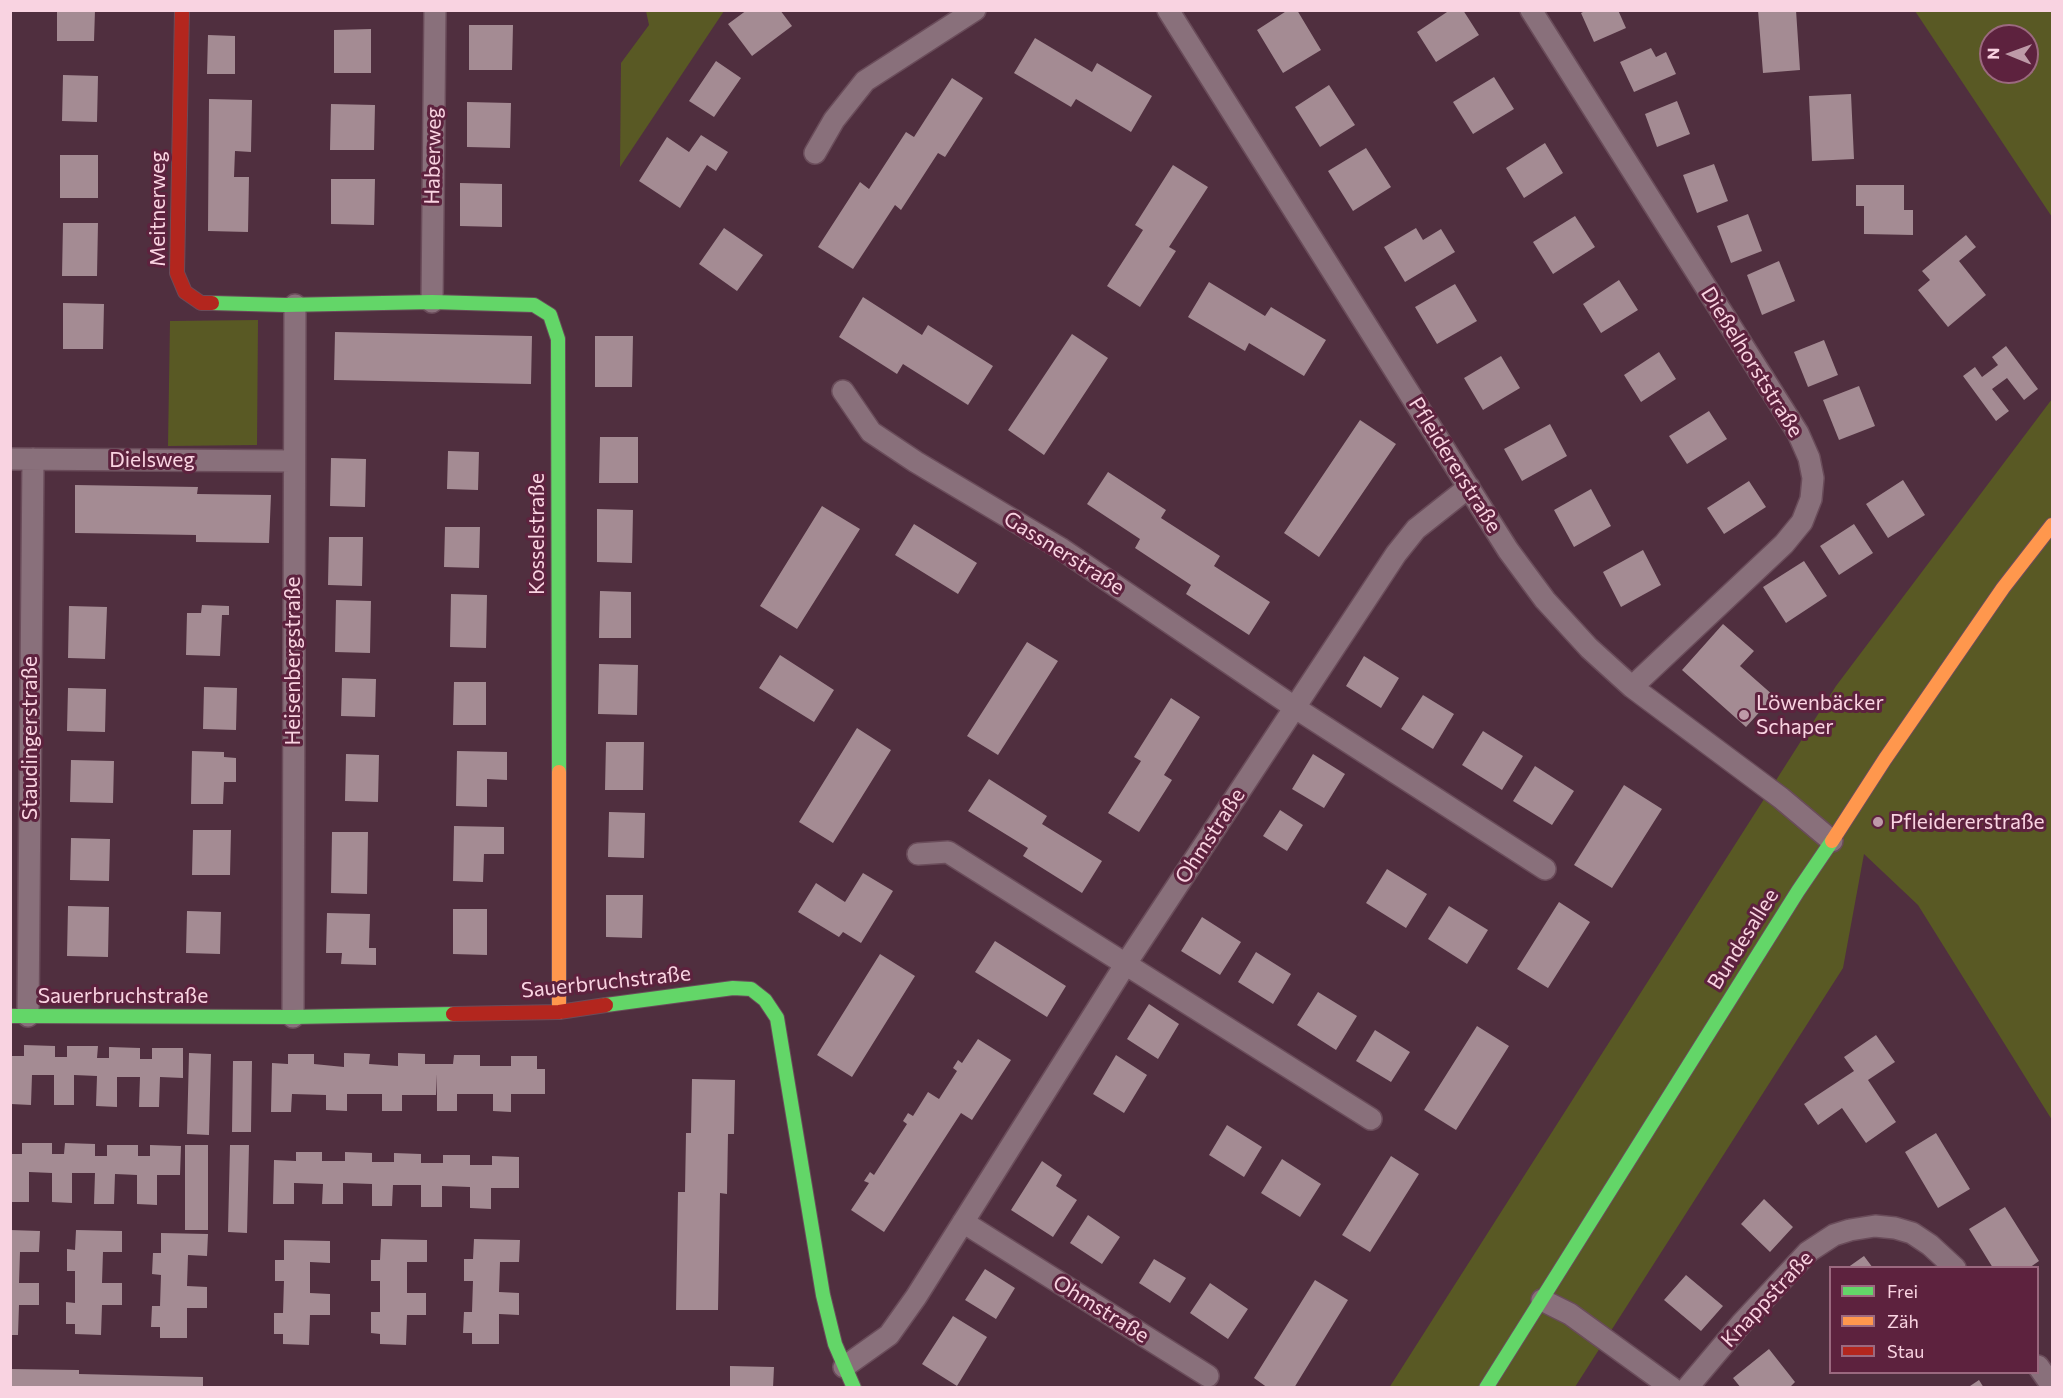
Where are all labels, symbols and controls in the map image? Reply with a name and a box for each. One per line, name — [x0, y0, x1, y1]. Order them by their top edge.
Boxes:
north arrow — [1979, 24, 2039, 84]
text: N — [1983, 48, 2002, 60]
street label: Haberweg — [420, 107, 446, 205]
street label: Meitnerweg — [145, 151, 171, 267]
street label: Dießelhorststraße — [1696, 282, 1808, 442]
street label: Pfleidererstraße — [1403, 393, 1507, 537]
street label: Dielsweg — [109, 447, 195, 473]
street label: Kosselstraße — [524, 473, 550, 595]
street label: Gassnerstraße — [999, 506, 1129, 600]
street label: Heisenbergstraße — [280, 576, 306, 746]
street label: Staudingerstraße — [17, 656, 43, 820]
place label: Löwenbäcker Schaper — [1756, 690, 1884, 740]
marker: Löwenbäcker Schaper — [1737, 708, 1751, 722]
street label: Ohmstraße — [1170, 784, 1250, 888]
place label: Pfleidererstraße — [1890, 809, 2045, 835]
marker: Pfleidererstraße — [1871, 815, 1885, 829]
street label: Bundesallee — [1702, 884, 1784, 994]
street label: Sauerbruchstraße — [520, 961, 692, 1003]
street label: Sauerbruchstraße — [38, 983, 208, 1009]
street label: Knappstraße — [1716, 1245, 1818, 1353]
legend — [1829, 1266, 2039, 1374]
street label: Ohmstraße — [1048, 1270, 1154, 1348]
text: Frei — [1887, 1280, 1918, 1302]
text: Zäh — [1887, 1310, 1919, 1332]
text: Stau — [1887, 1340, 1924, 1362]

